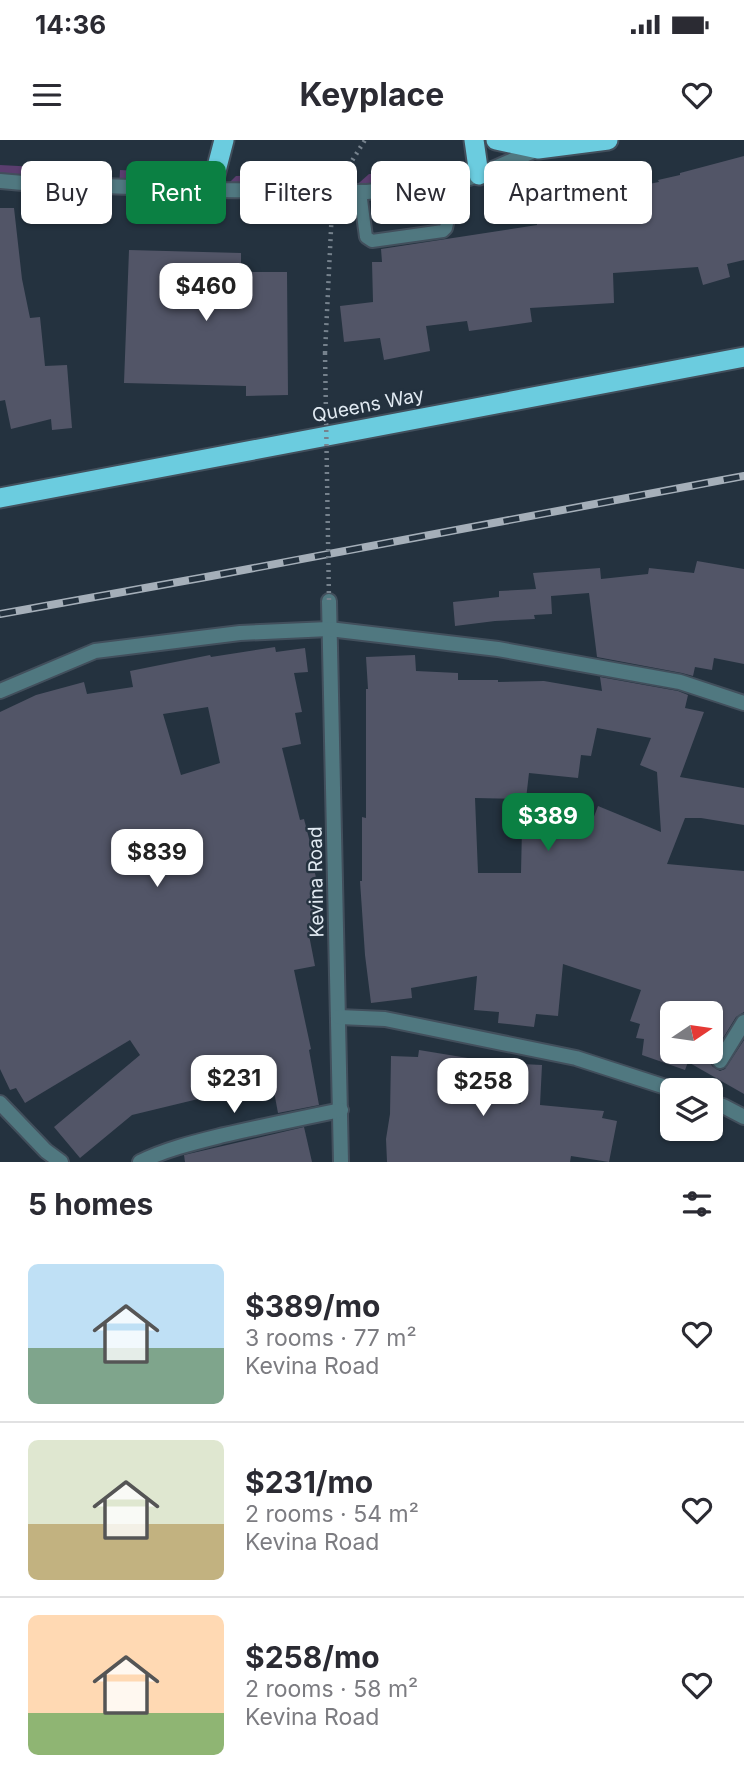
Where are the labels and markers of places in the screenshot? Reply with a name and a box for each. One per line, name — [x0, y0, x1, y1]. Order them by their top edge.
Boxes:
pin: $460 — [165, 264, 247, 323]
pin: $389 — [507, 794, 589, 853]
pin: $839 — [116, 830, 198, 889]
pin: $231 — [193, 1056, 275, 1115]
pin: $258 — [442, 1058, 524, 1118]

